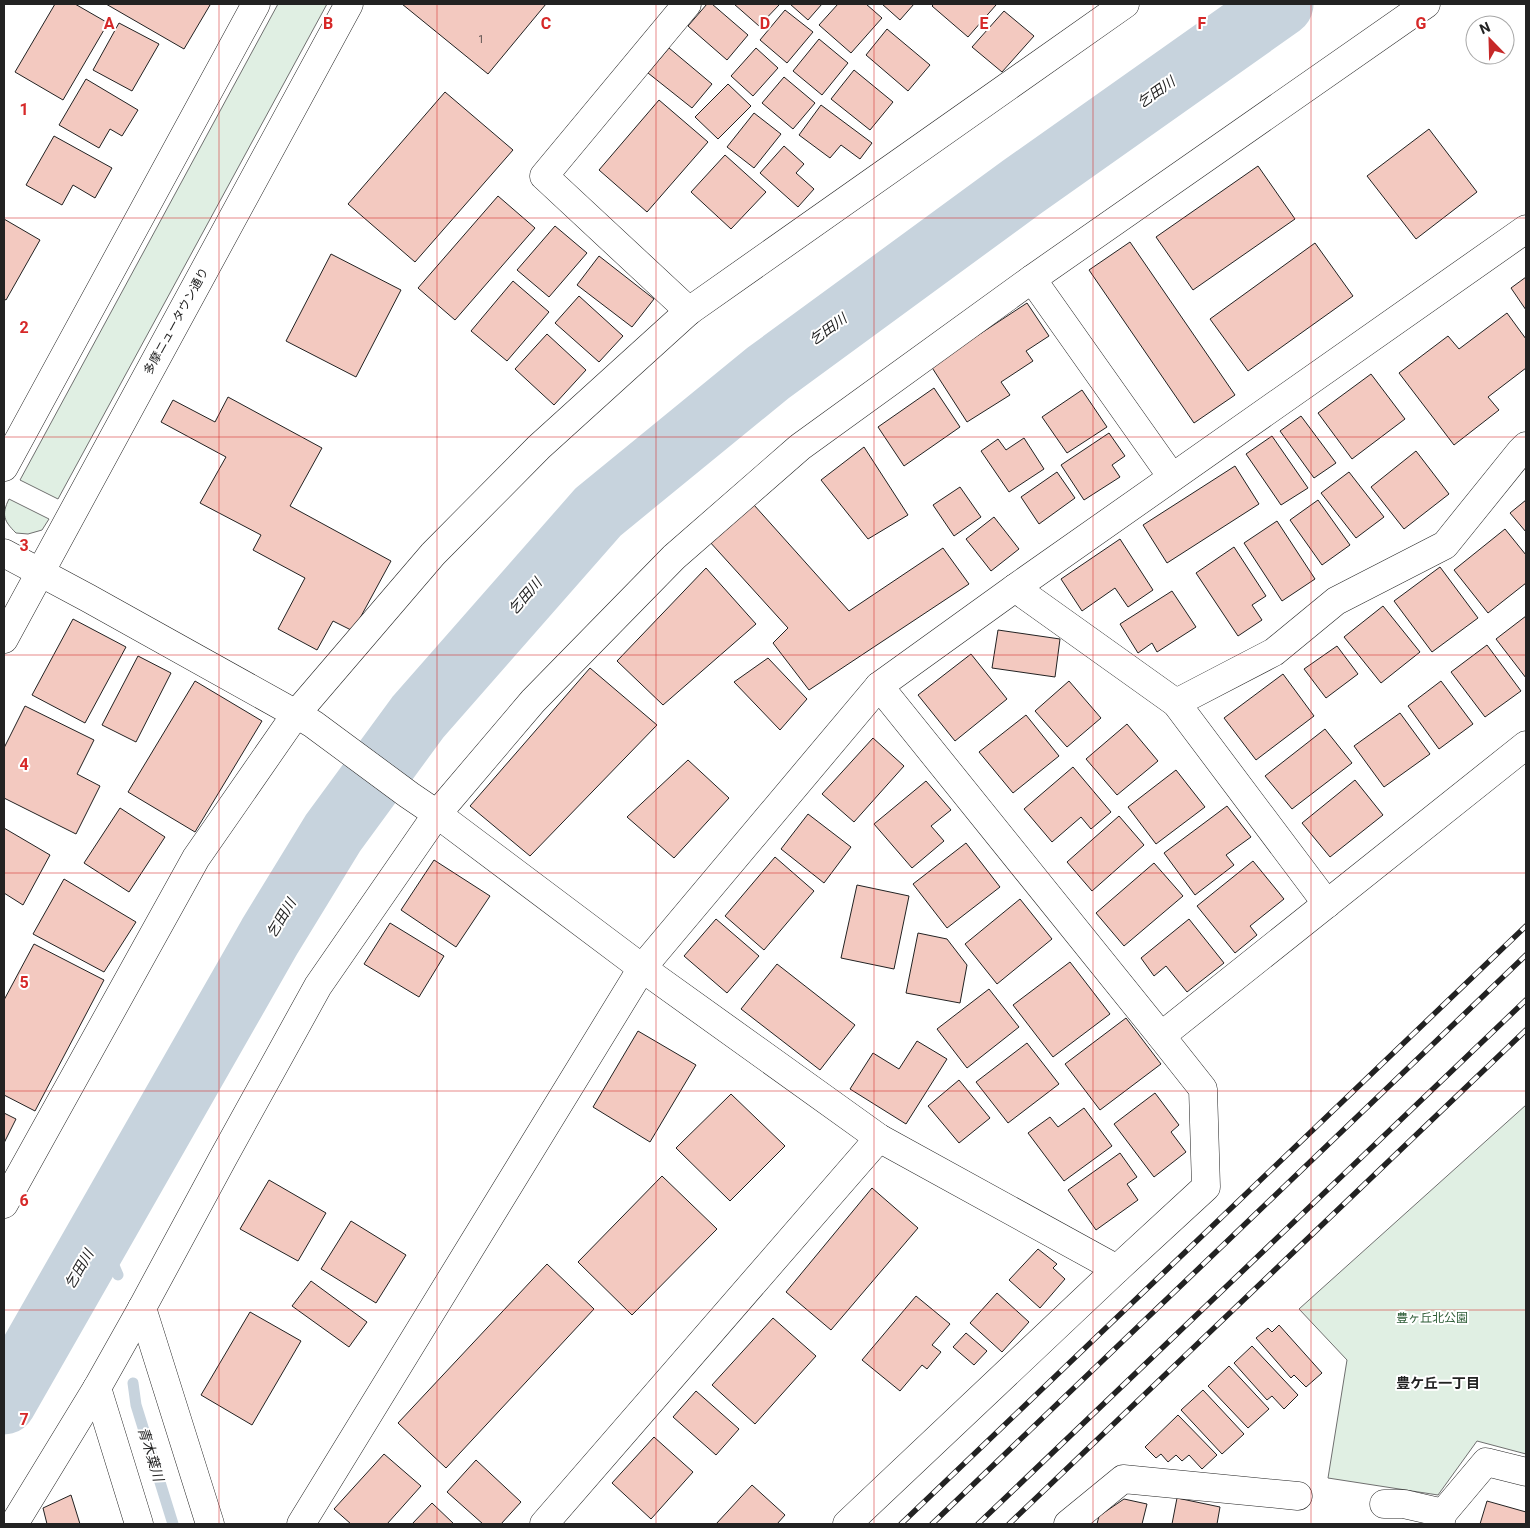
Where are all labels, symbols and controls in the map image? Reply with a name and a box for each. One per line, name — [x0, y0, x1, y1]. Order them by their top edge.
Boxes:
text: A — [104, 14, 115, 33]
text: B — [323, 14, 333, 33]
text: C — [541, 14, 551, 33]
text: D — [760, 14, 770, 33]
text: E — [980, 14, 989, 33]
text: F — [1198, 14, 1207, 33]
text: G — [1416, 14, 1427, 33]
north arrow — [1465, 15, 1515, 65]
text: N — [1477, 19, 1493, 37]
house number: 1 — [478, 34, 484, 45]
water label: 乞田川 — [1134, 72, 1179, 111]
text: 1 — [19, 100, 29, 119]
street label: 多摩ニュータウン通り — [141, 265, 211, 377]
water label: 乞田川 — [806, 309, 851, 348]
text: 2 — [19, 318, 29, 337]
text: 3 — [19, 536, 29, 555]
water label: 乞田川 — [505, 573, 546, 617]
text: 4 — [19, 755, 29, 774]
water label: 乞田川 — [263, 894, 300, 940]
text: 5 — [19, 973, 29, 992]
text: 6 — [19, 1191, 29, 1210]
water label: 乞田川 — [62, 1245, 97, 1291]
park label: 豊ヶ丘北公園 — [1396, 1311, 1468, 1325]
district label: 豊ケ丘一丁目 — [1396, 1375, 1480, 1391]
text: 7 — [19, 1410, 29, 1429]
water label: 青木葉川 — [135, 1425, 167, 1485]

